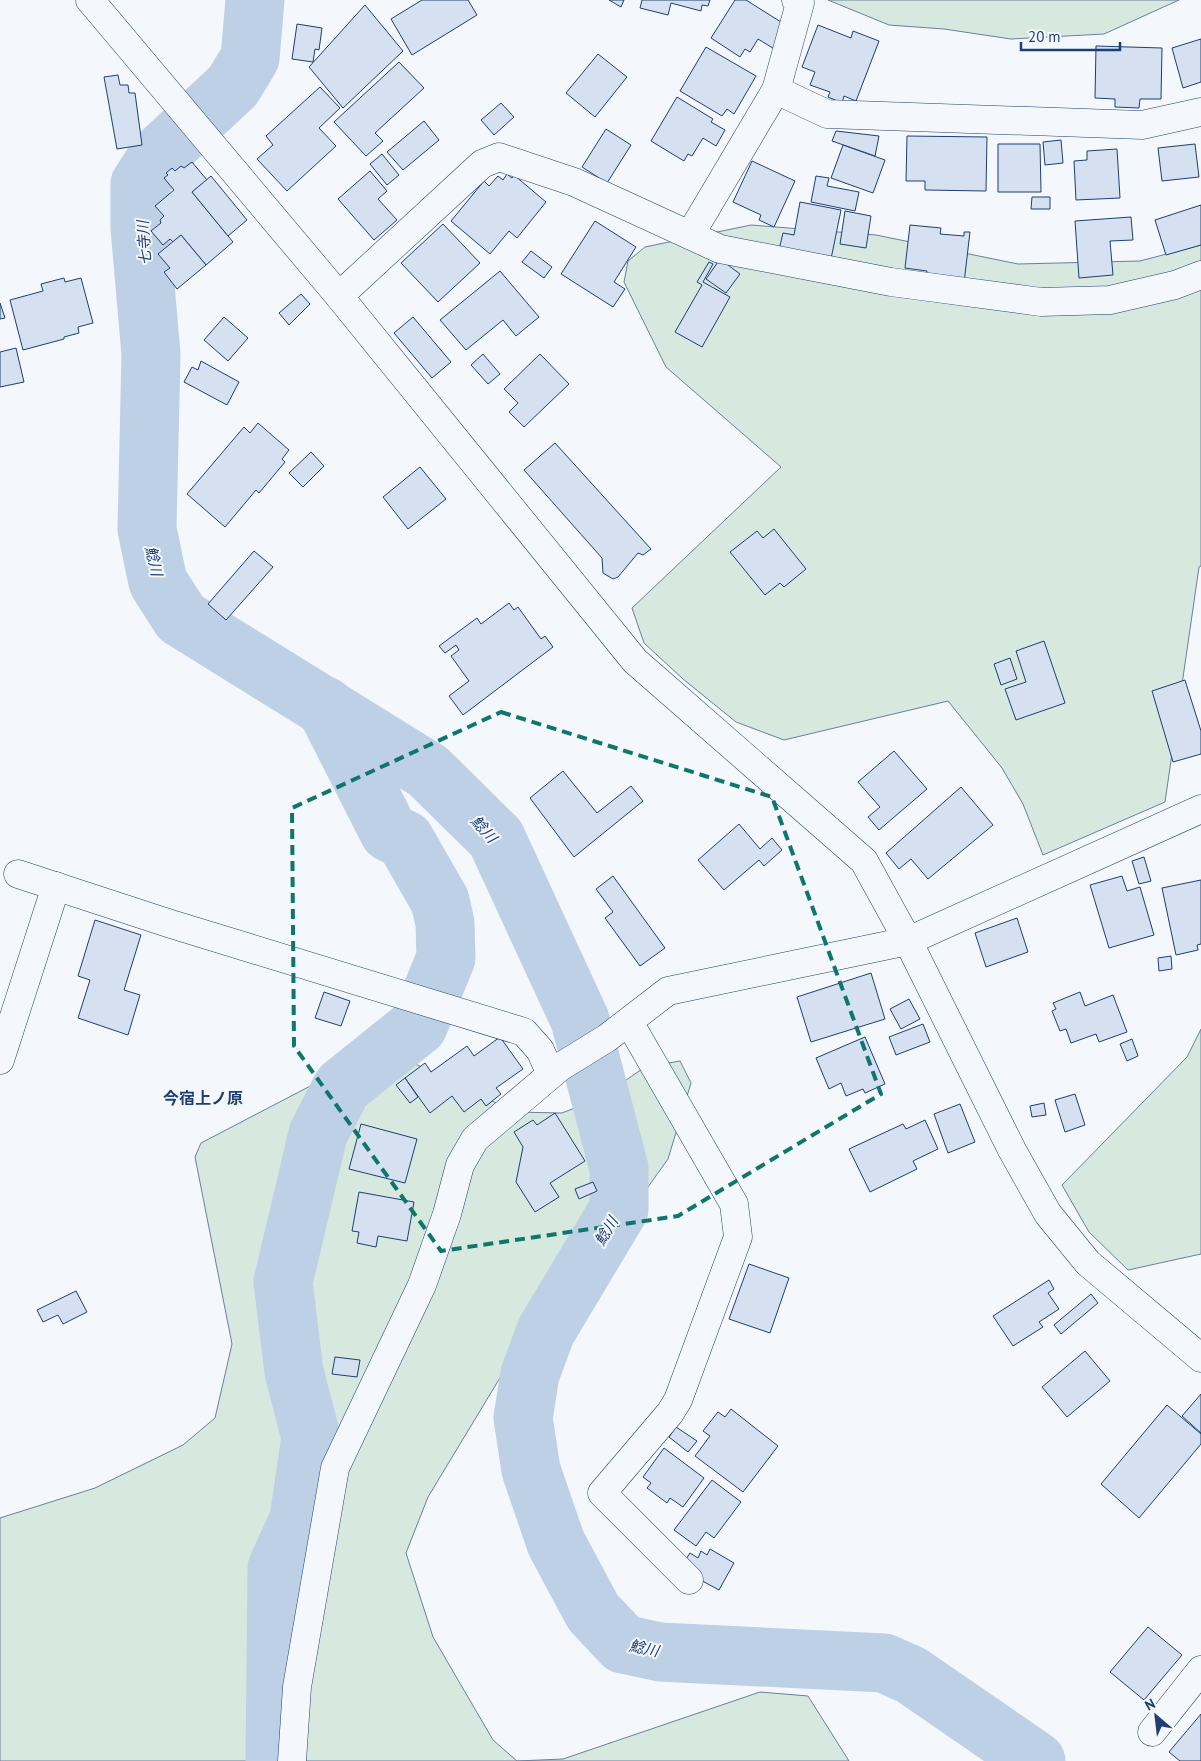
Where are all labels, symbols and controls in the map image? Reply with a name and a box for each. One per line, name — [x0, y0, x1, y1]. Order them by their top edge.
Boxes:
scale bar — [1021, 20, 1120, 52]
text: 20 m — [1028, 27, 1061, 46]
water label: 七寺川 — [133, 218, 155, 266]
water label: 鯰川 — [141, 544, 167, 580]
water label: 鯰川 — [467, 811, 502, 848]
district label: 今宿上ノ原 — [163, 1088, 243, 1108]
water label: 鯰川 — [590, 1212, 623, 1249]
water label: 鯰川 — [627, 1636, 663, 1661]
north arrow — [1131, 1691, 1181, 1741]
text: N — [1142, 1694, 1158, 1715]

